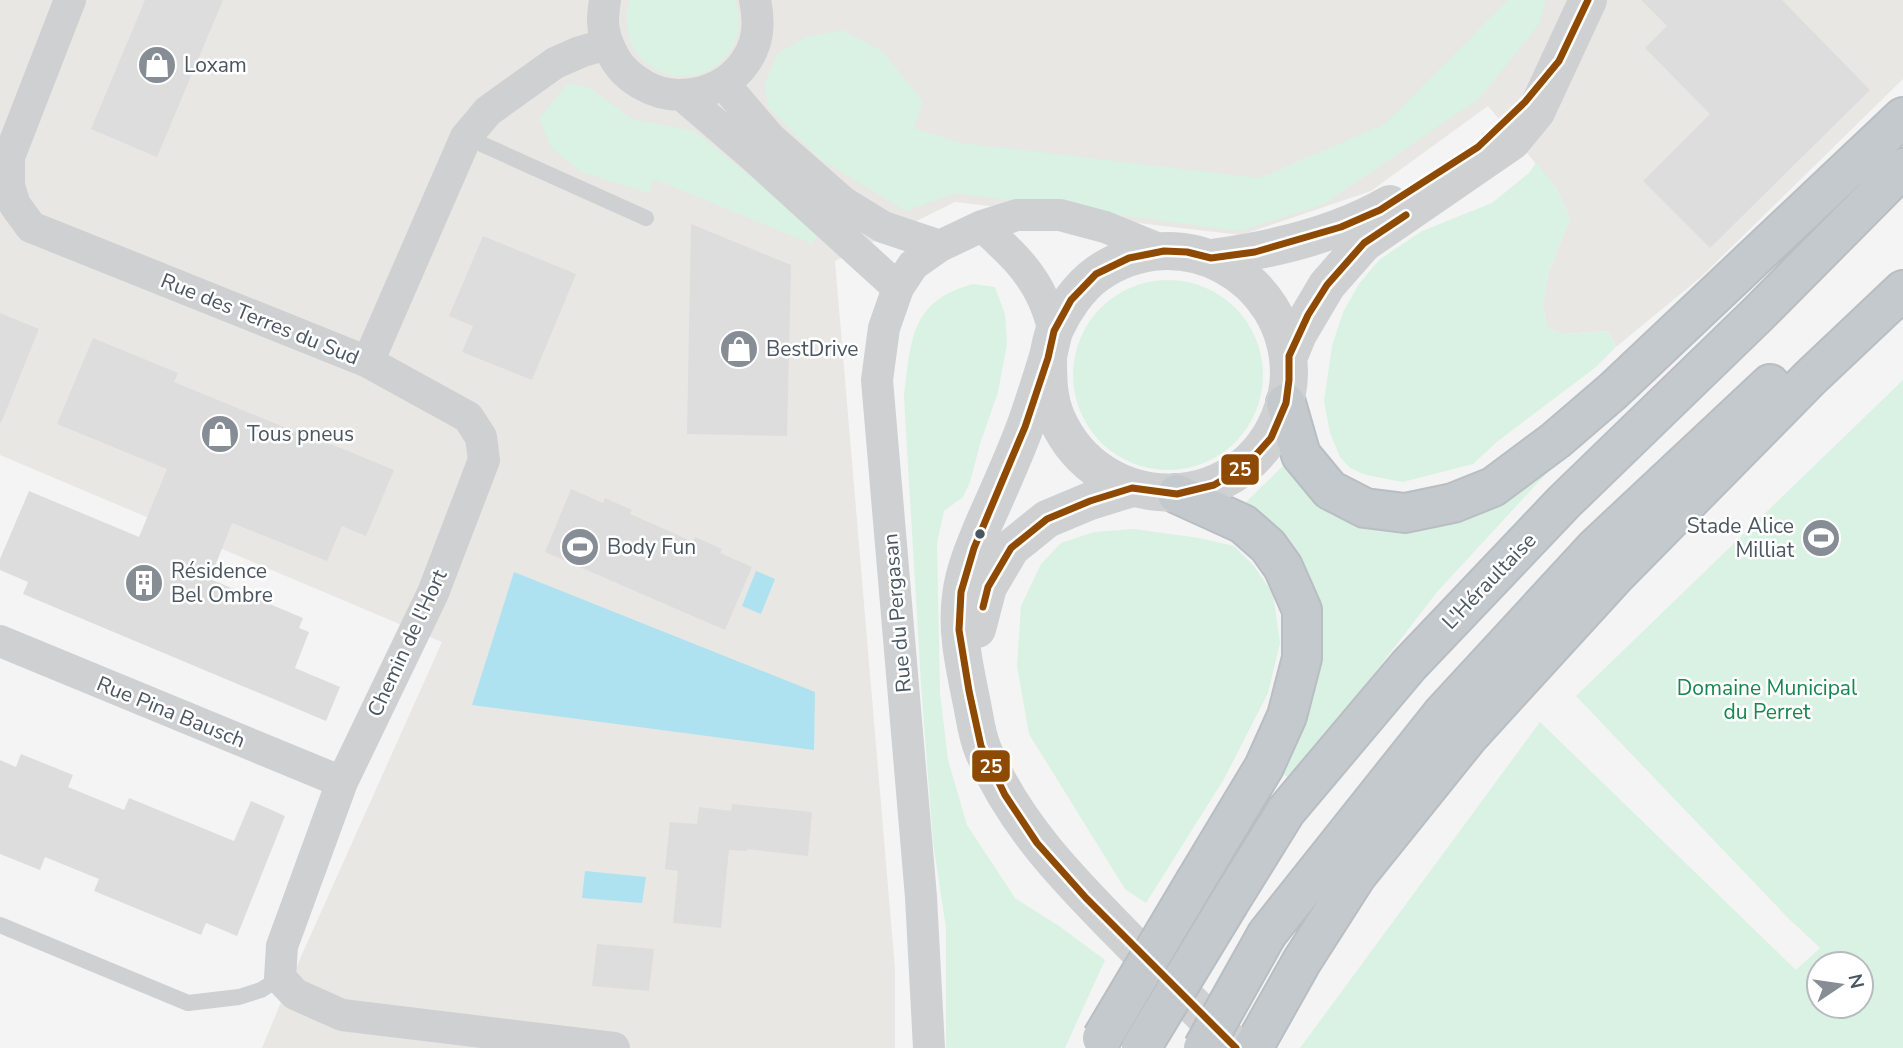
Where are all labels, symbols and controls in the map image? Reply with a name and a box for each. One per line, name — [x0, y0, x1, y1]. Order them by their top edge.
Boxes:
shop icon: Loxam — [136, 44, 178, 86]
place label: Loxam — [184, 51, 247, 79]
street label: Rue des Terres du Sud — [157, 266, 363, 372]
shop icon: BestDrive — [718, 328, 760, 370]
place label: BestDrive — [766, 335, 859, 363]
shop icon: Tous pneus — [199, 413, 241, 455]
place label: Tous pneus — [247, 420, 354, 448]
line badge: 25 — [1220, 453, 1260, 486]
text: 25 — [1229, 457, 1251, 483]
place label: Stade Alice Milliat — [1687, 512, 1795, 564]
sports icon: Stade Alice Milliat — [1800, 517, 1842, 559]
sports icon: Body Fun — [559, 526, 601, 568]
unlabelled marker — [973, 527, 987, 541]
street label: L'Héraultaise — [1436, 527, 1542, 635]
street label: Rue du Pergasan — [876, 532, 918, 694]
place label: Body Fun — [607, 533, 696, 561]
place label: Résidence Bel Ombre — [171, 557, 273, 609]
building icon: Résidence Bel Ombre — [123, 562, 165, 604]
street label: Chemin de l'Hort — [361, 564, 454, 721]
street label: Rue Pina Bausch — [93, 669, 249, 755]
park label: Domaine Municipal du Perret — [1677, 674, 1858, 726]
line badge: 25 — [971, 749, 1011, 783]
text: 25 — [980, 754, 1002, 780]
north arrow — [1805, 950, 1875, 1020]
text: N — [1841, 972, 1870, 991]

